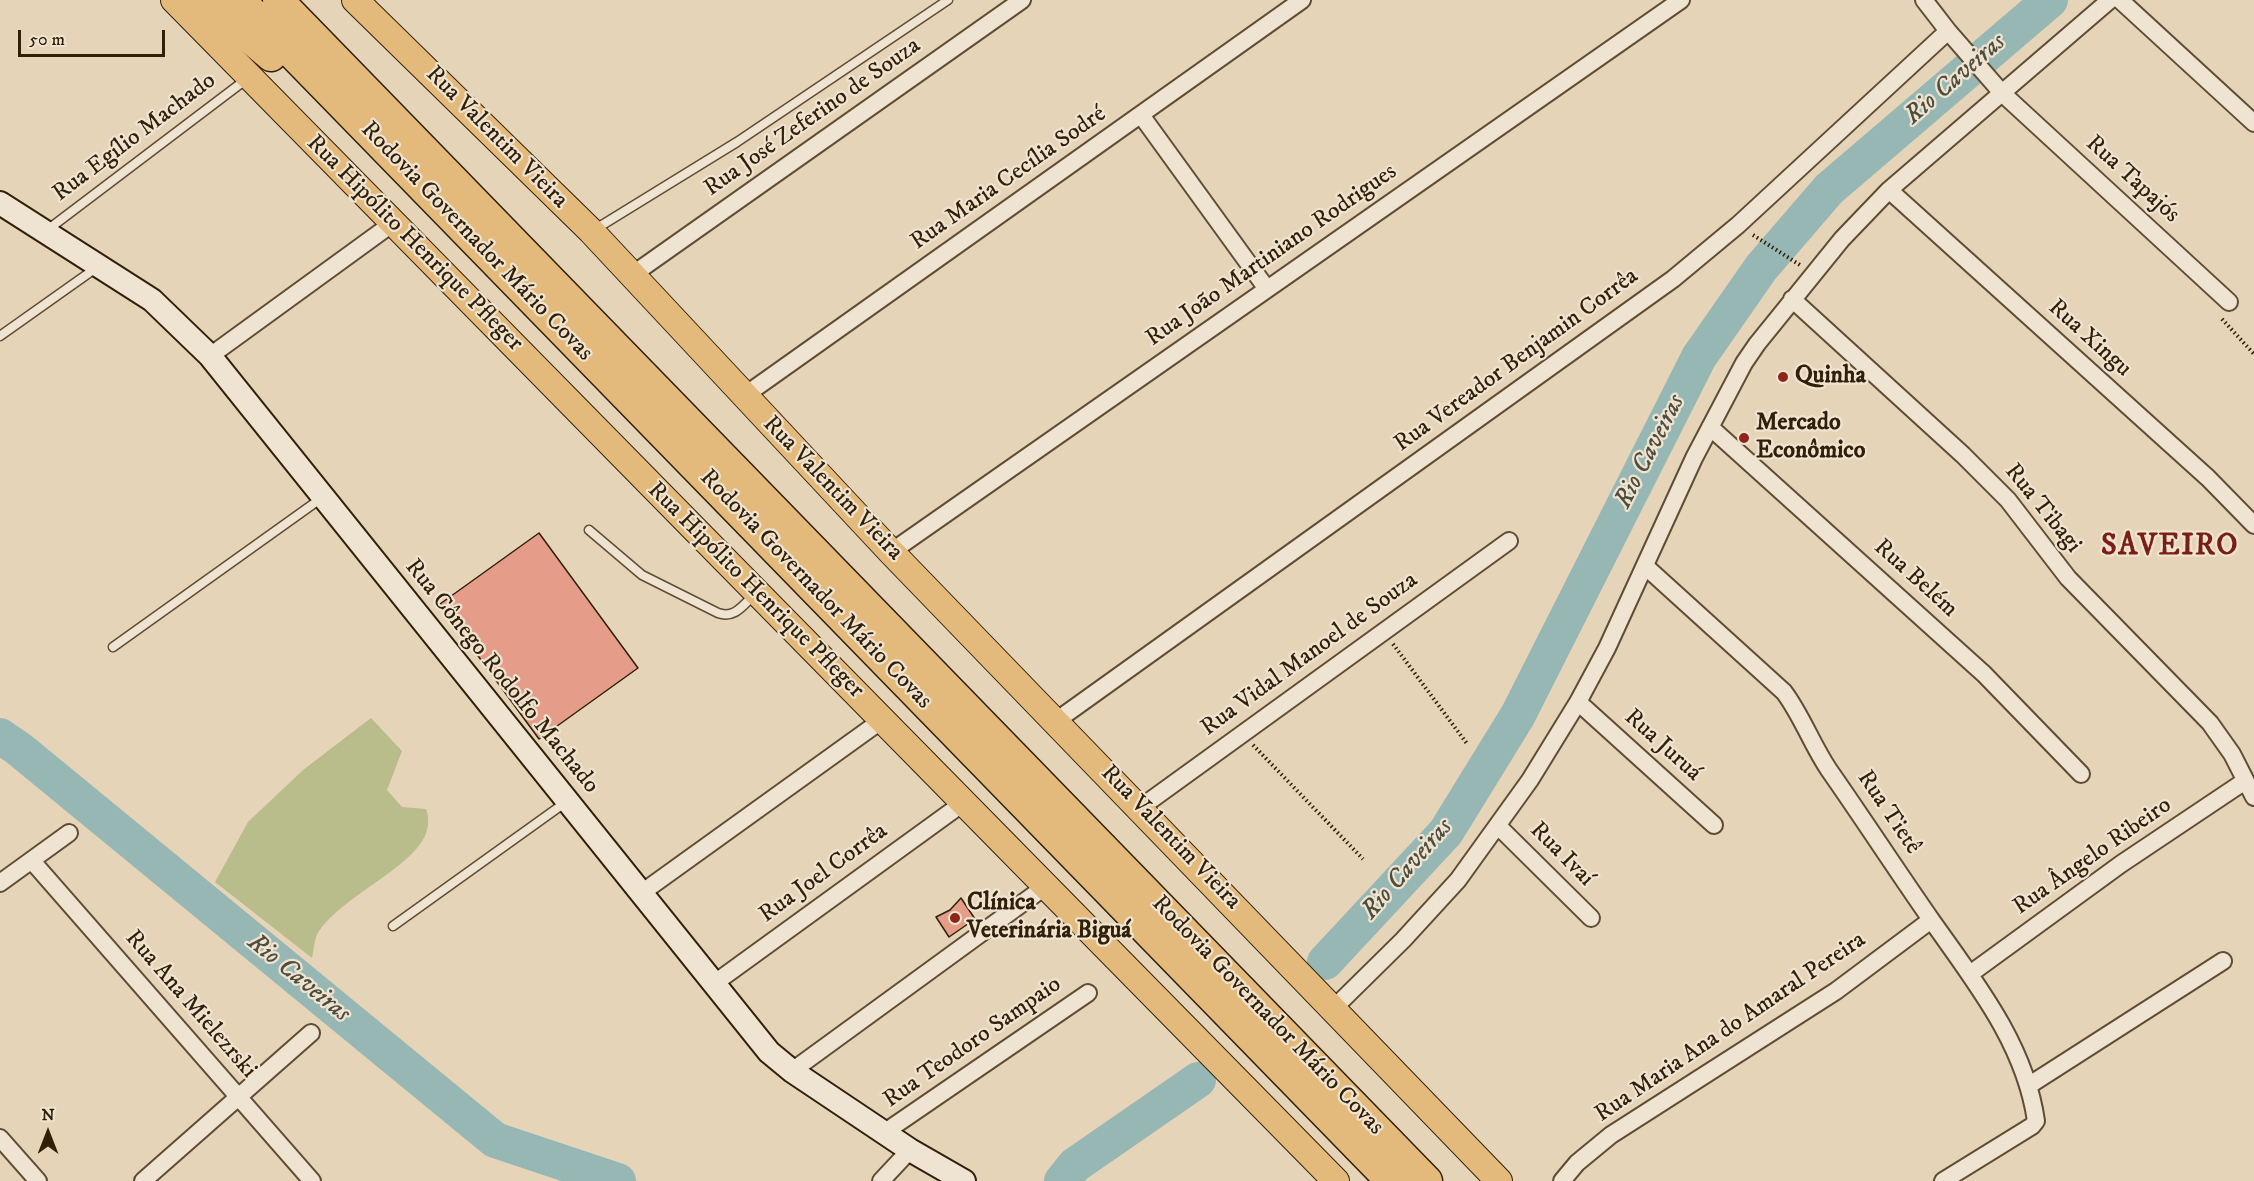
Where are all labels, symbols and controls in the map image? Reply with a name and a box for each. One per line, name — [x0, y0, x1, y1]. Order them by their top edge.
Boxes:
scale bar — [21, 18, 168, 56]
water label: Rio Caveiras — [1899, 28, 2013, 132]
text: 50 m — [29, 29, 65, 51]
street label: Rua José Zeferino de Souza — [699, 32, 927, 204]
street label: Rua Valentim Vieira — [419, 61, 573, 215]
street label: Rua Egílio Machado — [48, 67, 222, 209]
street label: Rua Maria Cecília Sodré — [906, 101, 1112, 257]
street label: Rodovia Governador Mário Covas — [354, 116, 598, 368]
street label: Rua Hipólito Henrique Pfleger — [300, 130, 528, 358]
street label: Rua Tapajós — [2079, 130, 2185, 230]
street label: Rua João Martiniano Rodrigues — [1141, 158, 1403, 354]
street label: Rua Vereador Benjamin Corrêa — [1389, 263, 1645, 459]
street label: Rua Xingu — [2041, 294, 2137, 384]
place label: Quinha — [1795, 363, 1866, 391]
marker: Quinha — [1776, 370, 1790, 384]
water label: Rio Caveiras — [1609, 390, 1693, 514]
place label: Mercado Econômico — [1756, 410, 1865, 466]
street label: Rua Valentim Vieira — [756, 411, 908, 567]
marker: Mercado Econômico — [1737, 431, 1751, 445]
street label: Rua Tibagi — [1997, 459, 2087, 559]
street label: Rodovia Governador Mário Covas — [693, 464, 937, 716]
street label: Rua Hipólito Henrique Pfleger — [641, 477, 869, 705]
district label: SAVEIRO — [2101, 530, 2239, 566]
street label: Rua Belém — [1867, 534, 1963, 624]
street label: Rua Cônego Rodolfo Machado — [398, 554, 604, 800]
street label: Rua Vidal Manoel de Souza — [1196, 567, 1424, 743]
street label: Rua Juruá — [1617, 704, 1707, 788]
street label: Rua Valentim Vieira — [1094, 760, 1246, 916]
street label: Rua Tietê — [1850, 766, 1926, 860]
street label: Rua Ângelo Ribeiro — [2008, 792, 2178, 922]
water label: Rio Caveiras — [1356, 813, 1460, 927]
street label: Rua Ivaí — [1523, 817, 1599, 893]
street label: Rua Joel Corrêa — [754, 818, 894, 930]
place label: Clínica Veterinária Biguá — [967, 890, 1132, 946]
street label: Rodovia Governador Mário Covas — [1145, 890, 1389, 1142]
marker: Clínica Veterinária Biguá — [948, 911, 962, 925]
street label: Rua Ana Mielezrski — [118, 925, 262, 1085]
street label: Rua Maria Ana do Amaral Pereira — [1590, 927, 1872, 1129]
water label: Rio Caveiras — [240, 928, 356, 1030]
street label: Rua Teodoro Sampaio — [879, 971, 1067, 1115]
north arrow — [18, 1103, 78, 1163]
text: N — [41, 1105, 55, 1125]

